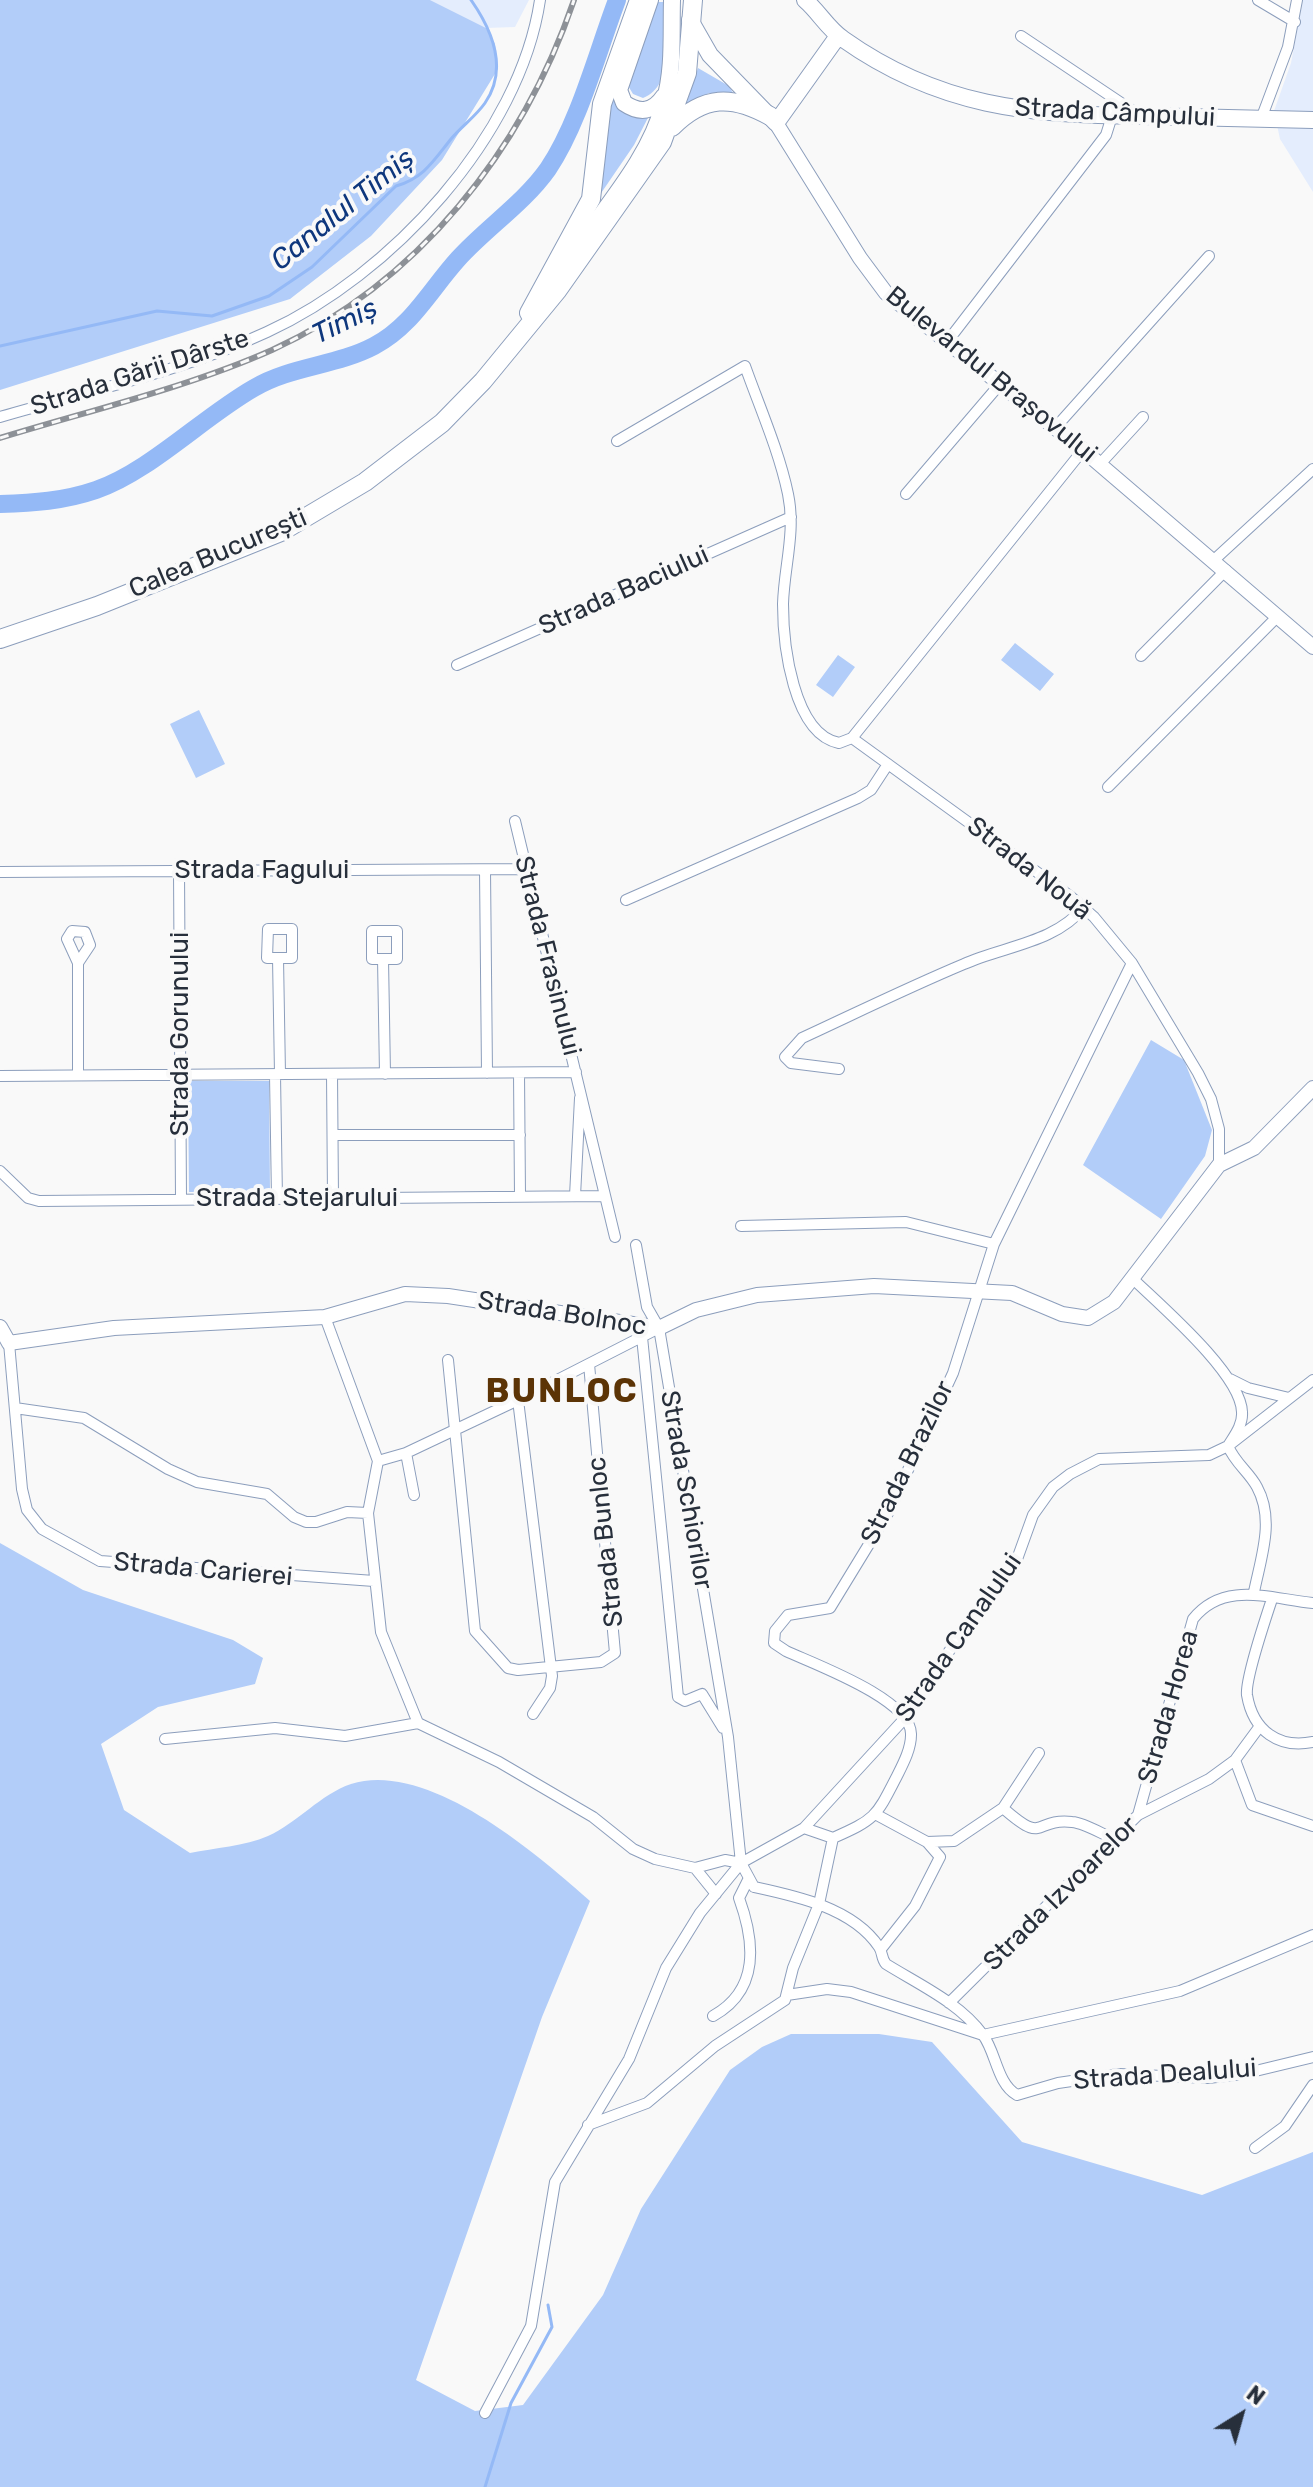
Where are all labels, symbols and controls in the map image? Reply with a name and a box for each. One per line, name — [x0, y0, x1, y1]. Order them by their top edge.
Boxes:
street label: Strada Câmpului — [1014, 92, 1216, 134]
water label: Canalul Timiș — [265, 142, 421, 278]
street label: Bulevardul Brașovului — [879, 280, 1103, 470]
water label: Timiș — [307, 292, 383, 352]
street label: Strada Gării Dârste — [27, 323, 253, 423]
street label: Calea București — [124, 502, 312, 606]
street label: Strada Baciului — [534, 540, 714, 642]
street label: Strada Nouă — [960, 811, 1098, 927]
street label: Strada Frasinului — [507, 853, 587, 1059]
street label: Strada Fagului — [175, 854, 349, 886]
street label: Strada Gorunului — [164, 932, 196, 1136]
street label: Strada Stejarului — [196, 1182, 398, 1214]
street label: Strada Bolnoc — [476, 1285, 648, 1343]
district label: BUNLOC — [485, 1372, 639, 1412]
street label: Strada Brazilor — [855, 1376, 961, 1550]
street label: Strada Schiorilor — [653, 1388, 719, 1592]
street label: Strada Bunloc — [582, 1455, 630, 1629]
street label: Strada Carierei — [112, 1547, 294, 1593]
street label: Strada Canalului — [889, 1548, 1029, 1728]
street label: Strada Horea — [1132, 1626, 1206, 1788]
street label: Strada Izvoarelor — [977, 1810, 1145, 1978]
street label: Strada Dealului — [1072, 2053, 1258, 2097]
north arrow — [1201, 2375, 1281, 2455]
text: N — [1241, 2380, 1270, 2411]

